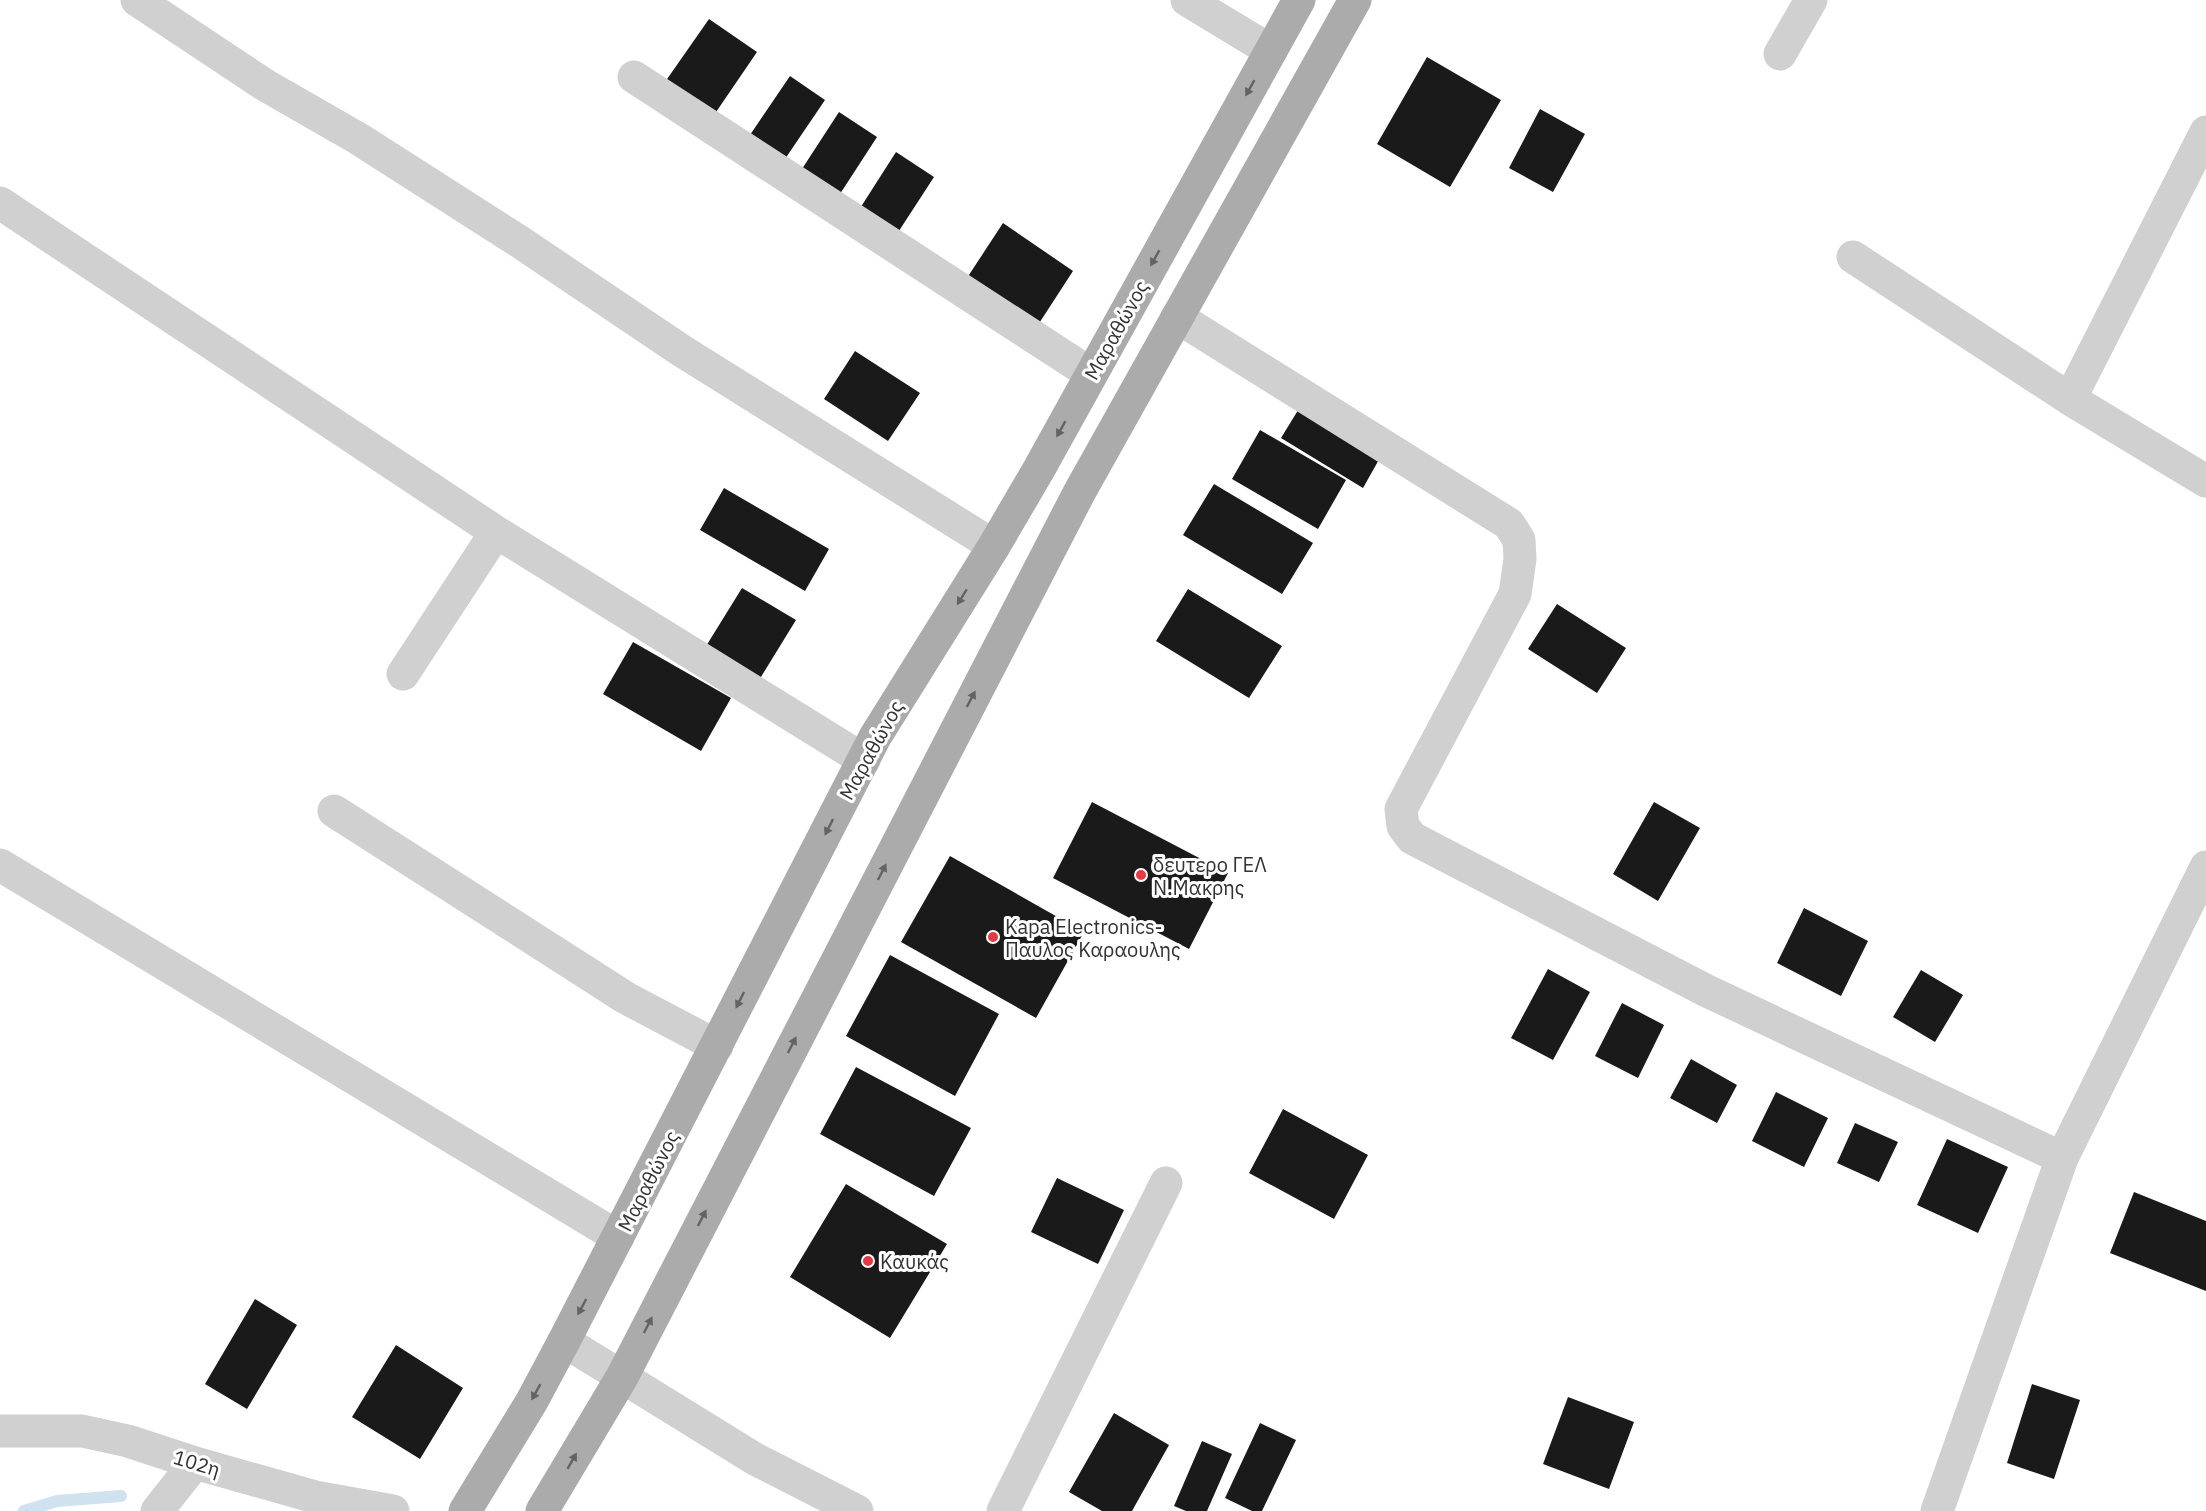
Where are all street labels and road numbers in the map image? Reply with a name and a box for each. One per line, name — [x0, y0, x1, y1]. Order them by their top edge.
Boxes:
street label: Μαραθώνος — [1078, 275, 1154, 385]
street label: Μαραθώνος — [833, 695, 909, 805]
street label: Μαραθώνος — [611, 1126, 685, 1236]
street label: 102η — [170, 1443, 224, 1483]

